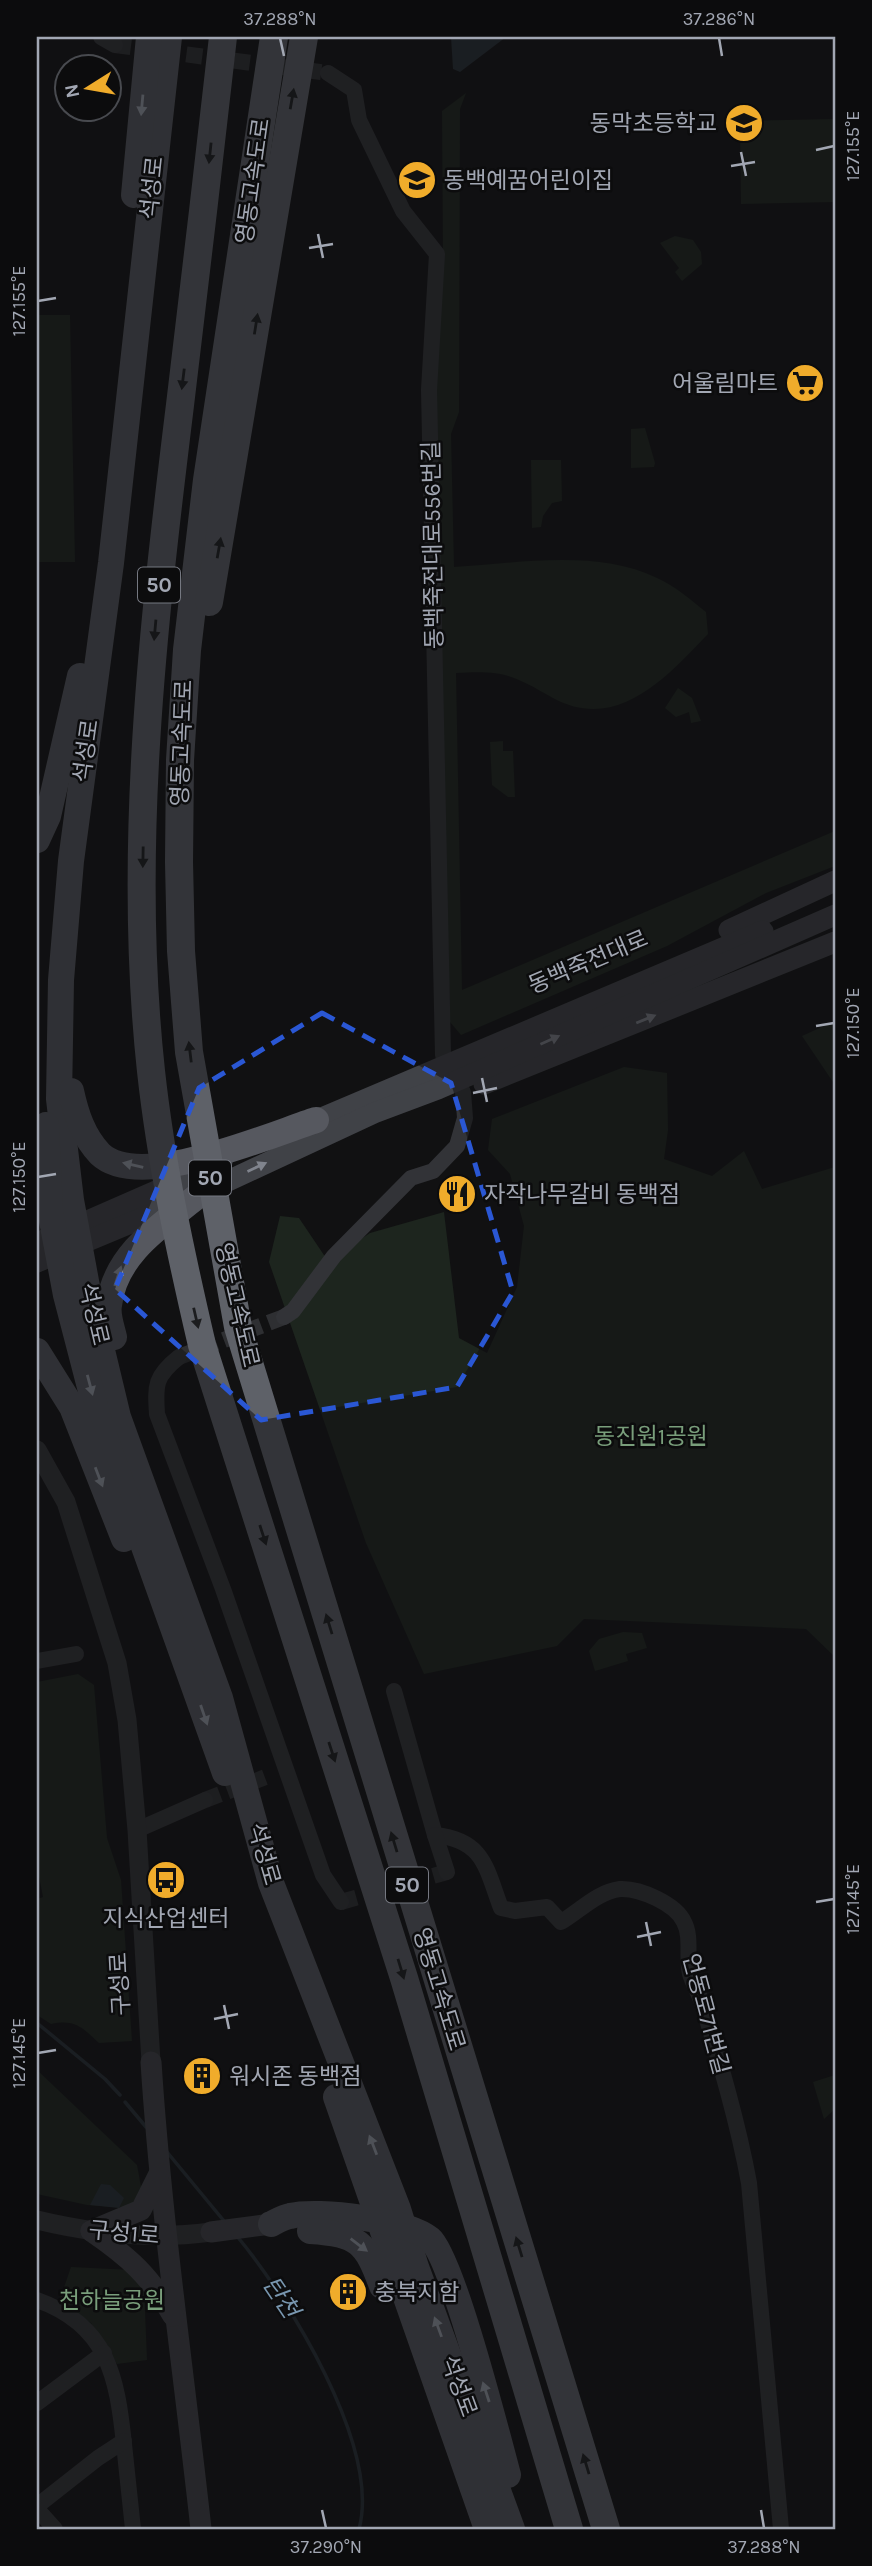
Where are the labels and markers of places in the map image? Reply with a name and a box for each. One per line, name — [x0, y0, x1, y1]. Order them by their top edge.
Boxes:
school or university icon: 동막초등학교 — [723, 102, 765, 144]
place label: 동막초등학교 — [590, 110, 717, 137]
school or university icon: 동백예꿈어린이집 — [396, 159, 438, 201]
place label: 동백예꿈어린이집 — [444, 167, 613, 194]
supermarket icon: 어울림마트 — [784, 362, 826, 404]
place label: 어울림마트 — [672, 370, 778, 397]
restaurant icon: 자작나무갈비 동백점 — [436, 1173, 478, 1215]
place label: 자작나무갈비 동백점 — [484, 1181, 680, 1208]
bus stop icon: 지식산업센터 — [145, 1859, 187, 1901]
place label: 지식산업센터 — [103, 1905, 229, 1932]
building icon: 워시존 동백점 — [181, 2055, 223, 2097]
place label: 워시존 동백점 — [229, 2063, 361, 2090]
building icon: 충북지함 — [327, 2271, 369, 2313]
place label: 충북지함 — [375, 2279, 460, 2306]

